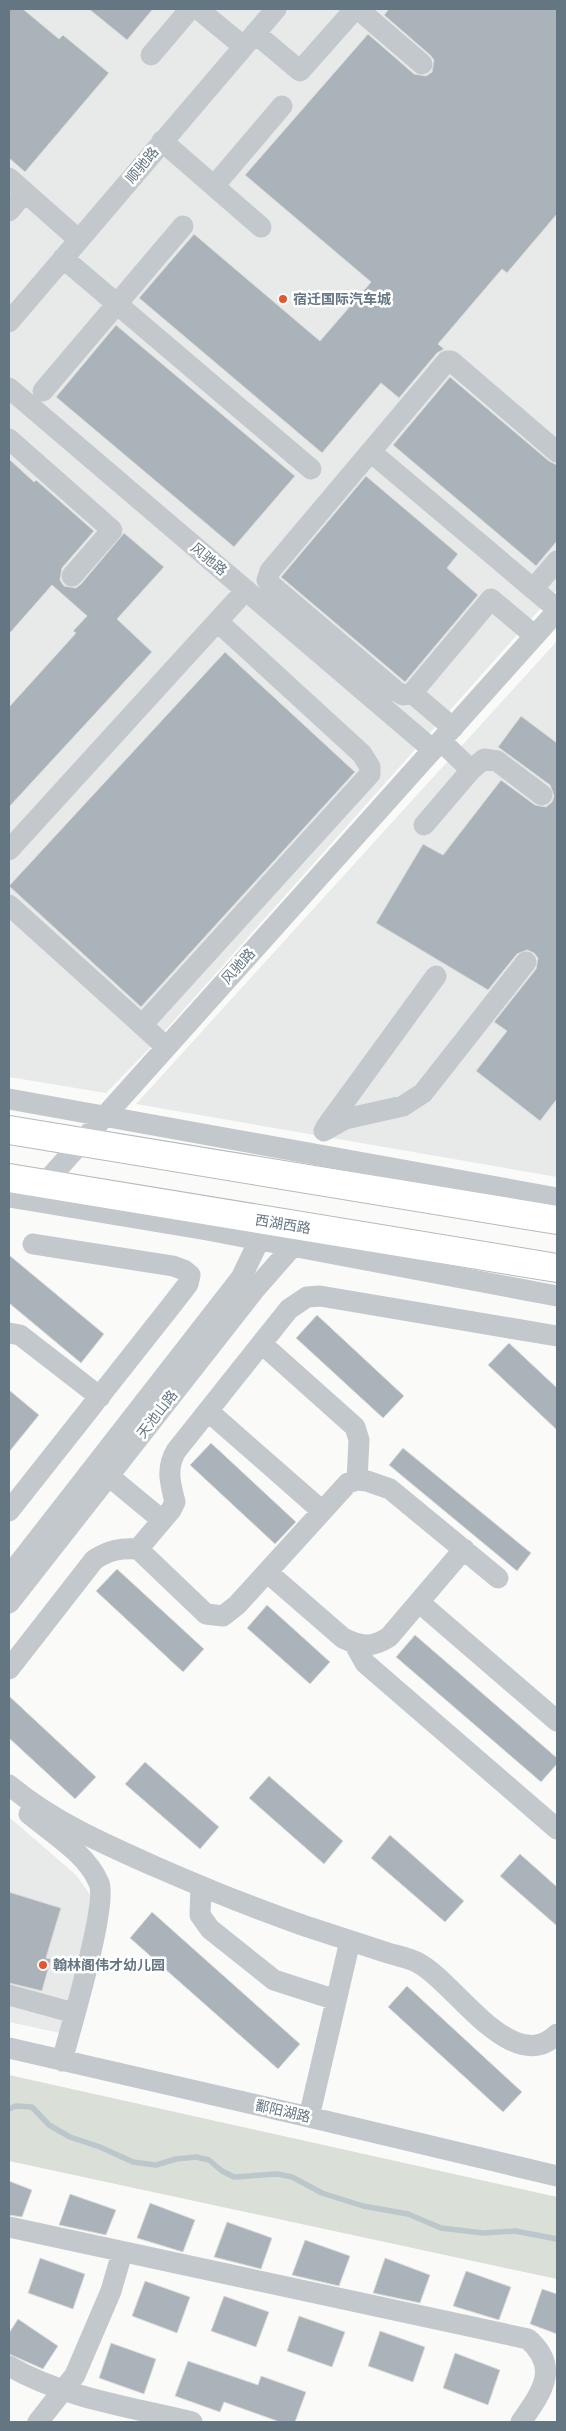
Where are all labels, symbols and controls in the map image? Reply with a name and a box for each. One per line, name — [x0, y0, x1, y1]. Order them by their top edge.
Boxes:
street label: 顺驰路 — [122, 144, 162, 187]
place label: 宿迁国际汽车城 — [293, 291, 391, 308]
marker: 宿迁国际汽车城 — [277, 293, 289, 305]
street label: 风驰路 — [187, 539, 230, 579]
street label: 风驰路 — [218, 945, 259, 988]
street label: 西湖西路 — [254, 1212, 312, 1237]
street label: 天池山路 — [133, 1387, 181, 1442]
place label: 翰林阁伟才幼儿园 — [53, 1957, 165, 1974]
marker: 翰林阁伟才幼儿园 — [37, 1959, 49, 1971]
street label: 鄱阳湖路 — [254, 2097, 312, 2126]

